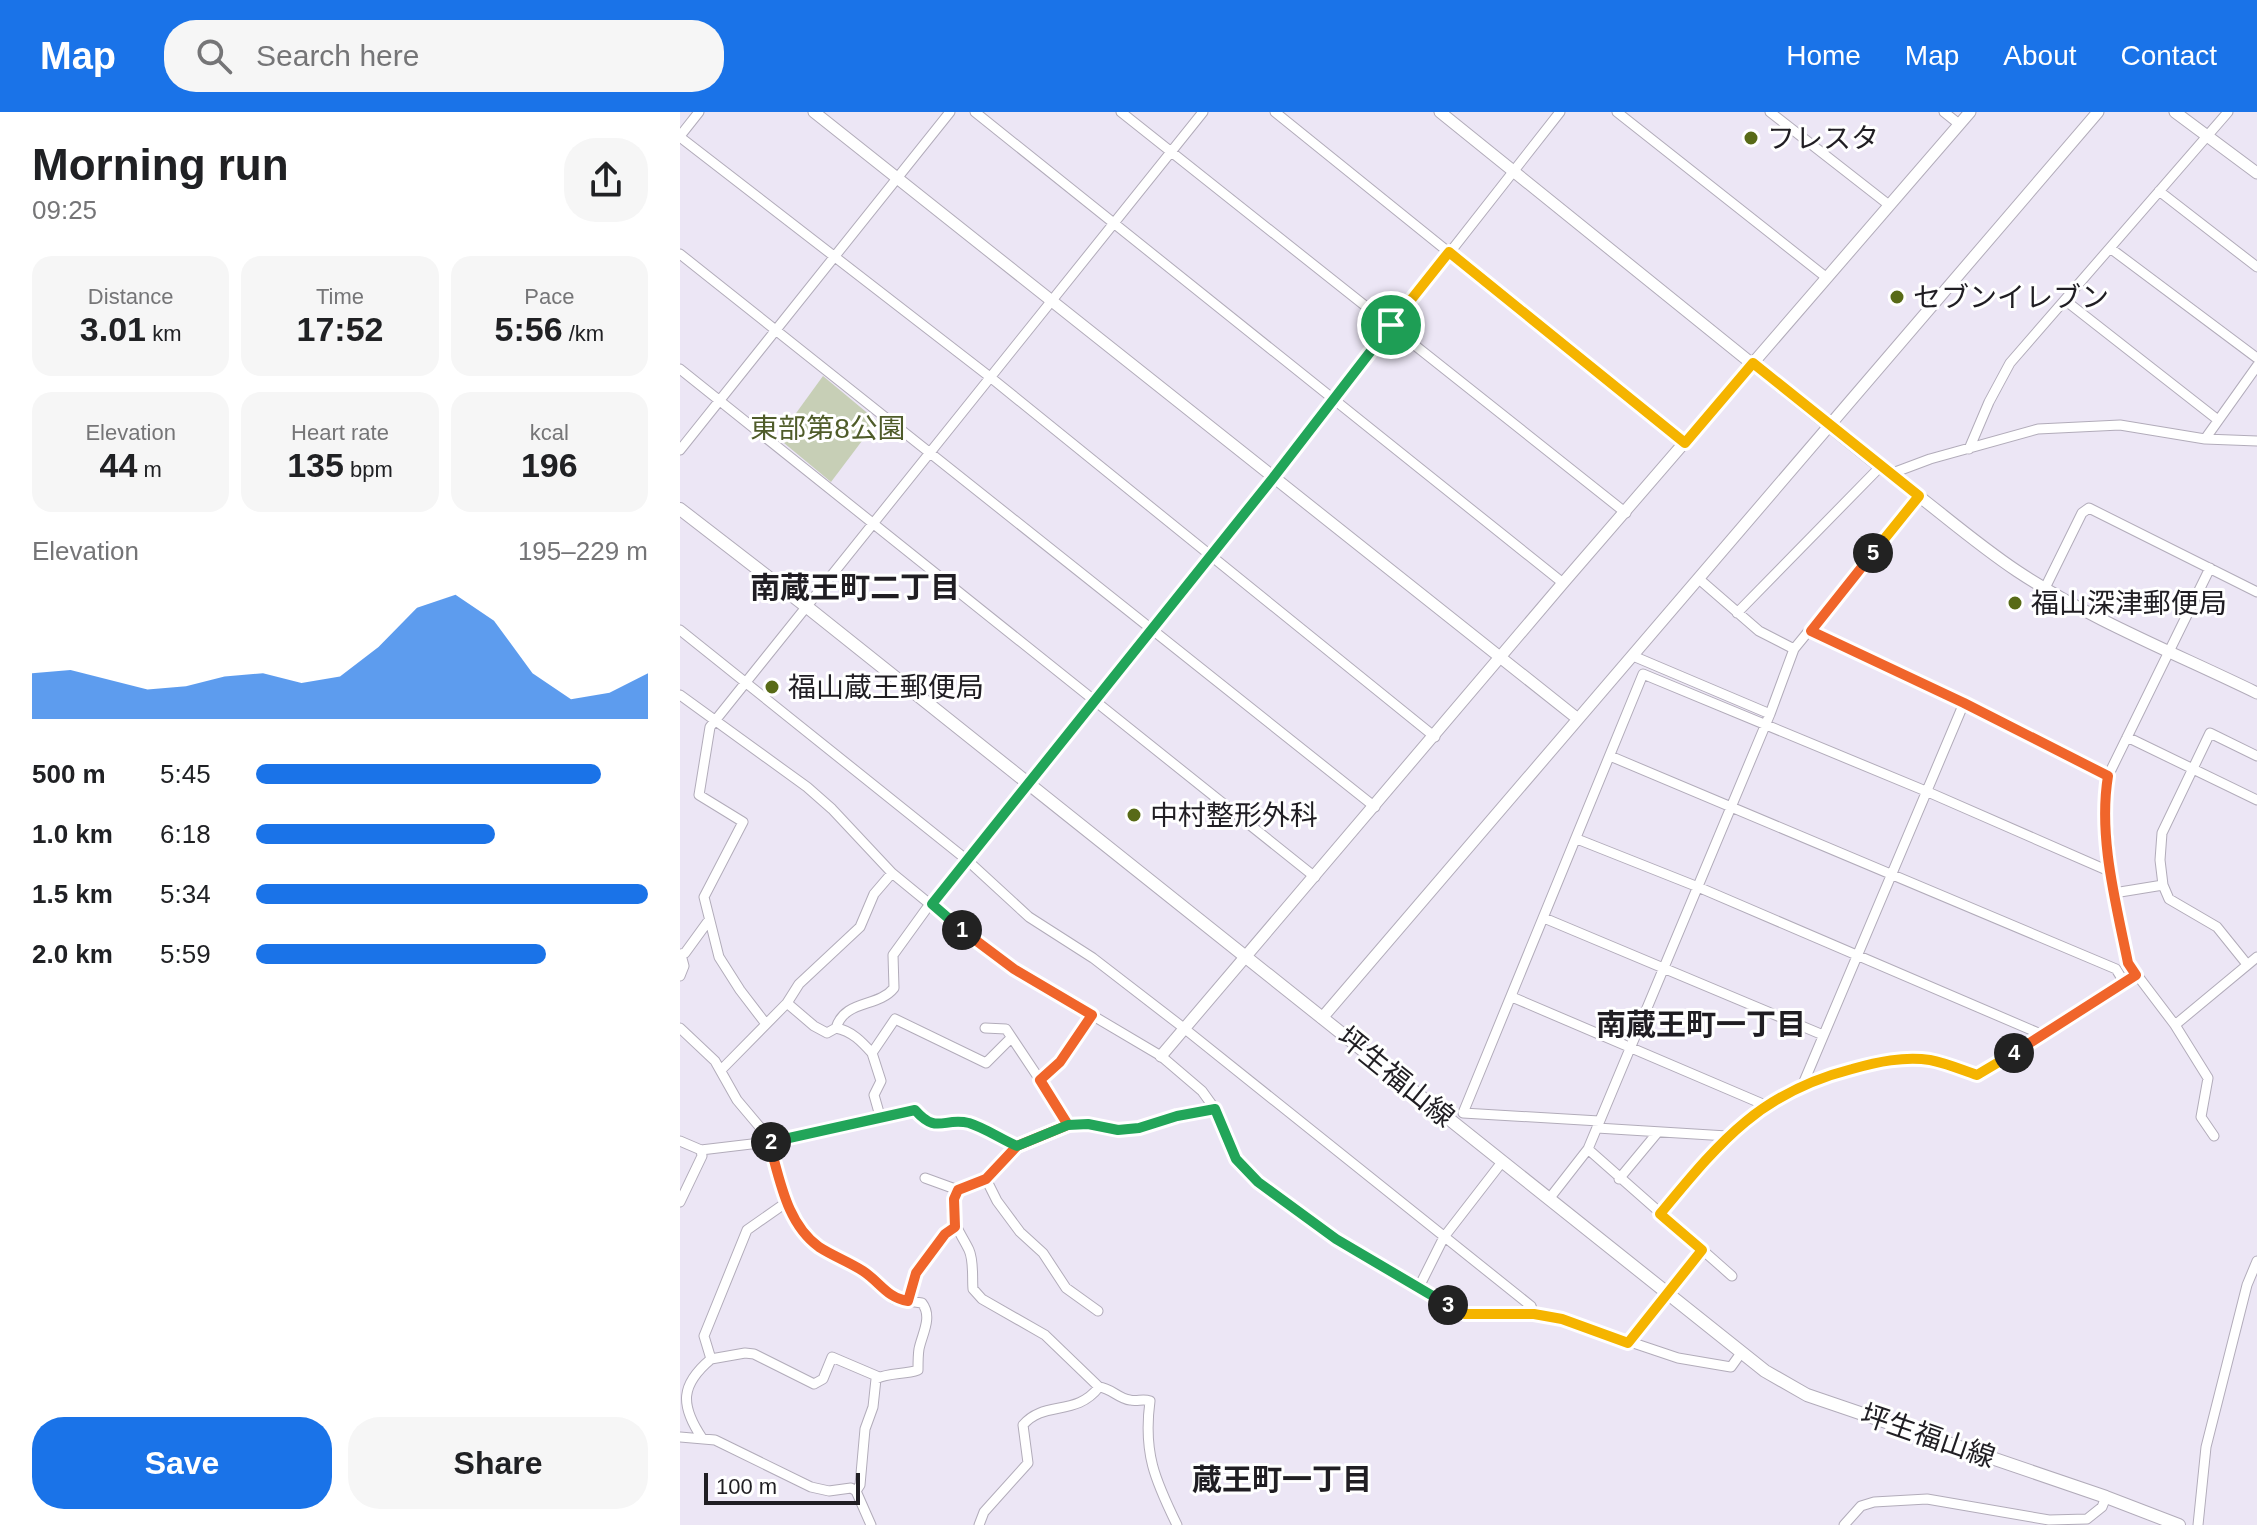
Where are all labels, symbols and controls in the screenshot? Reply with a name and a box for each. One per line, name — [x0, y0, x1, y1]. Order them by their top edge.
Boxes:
search box — [164, 20, 724, 92]
icon: search — [192, 34, 236, 78]
text: Map — [40, 35, 116, 77]
text: Search here — [256, 39, 419, 72]
text: Home — [1786, 40, 1861, 71]
text: Map — [1905, 40, 1959, 71]
text: About — [2003, 40, 2077, 71]
text: Contact — [2121, 40, 2217, 71]
place label: フレスタ — [1767, 123, 1879, 154]
marker: フレスタ — [1742, 129, 1760, 147]
button: share — [564, 138, 648, 222]
text: Morning run — [32, 140, 289, 189]
text: 09:25 — [32, 195, 97, 225]
place label: セブンイレブン — [1913, 282, 2109, 313]
text: Distance — [88, 284, 173, 309]
text: Time — [316, 284, 364, 309]
text: Pace — [524, 284, 574, 309]
marker: セブンイレブン — [1888, 288, 1906, 306]
pin — [1357, 291, 1425, 359]
icon: arrive — [1369, 303, 1413, 347]
text: 3.01 — [80, 310, 146, 348]
text: 17:52 — [297, 310, 383, 348]
text: 5:56 — [495, 310, 563, 348]
text: km — [146, 321, 181, 346]
text: /km — [563, 321, 604, 346]
park label: 東部第8公園 — [750, 413, 906, 444]
text: Elevation — [85, 420, 176, 445]
text: Heart rate — [291, 420, 389, 445]
text: kcal — [530, 420, 569, 445]
text: 44 — [100, 446, 137, 484]
text: 135 — [287, 446, 344, 484]
text: 196 — [521, 446, 578, 484]
text: m — [137, 457, 162, 482]
text: bpm — [344, 457, 393, 482]
pin: 5 — [1853, 533, 1893, 573]
text: Elevation — [32, 536, 139, 566]
text: 195–229 m — [518, 536, 648, 566]
text: 5 — [1867, 540, 1879, 565]
district label: 南蔵王町二丁目 — [750, 571, 960, 604]
place label: 福山深津郵便局 — [2031, 588, 2227, 619]
marker: 福山深津郵便局 — [2006, 594, 2024, 612]
place label: 福山蔵王郵便局 — [788, 672, 984, 703]
marker: 福山蔵王郵便局 — [763, 678, 781, 696]
text: 500 m — [32, 759, 106, 789]
text: 5:45 — [160, 759, 211, 789]
place label: 中村整形外科 — [1150, 800, 1318, 831]
marker: 中村整形外科 — [1125, 806, 1143, 824]
text: 1.0 km — [32, 819, 113, 849]
text: 6:18 — [160, 819, 211, 849]
text: 1.5 km — [32, 879, 113, 909]
text: 5:34 — [160, 879, 211, 909]
pin: 1 — [942, 910, 982, 950]
text: 1 — [956, 917, 968, 942]
text: 2.0 km — [32, 939, 113, 969]
text: 5:59 — [160, 939, 211, 969]
district label: 南蔵王町一丁目 — [1596, 1008, 1806, 1041]
street label: 坪生福山線 — [1332, 1021, 1460, 1133]
pin: 4 — [1994, 1033, 2034, 1073]
text: 4 — [2008, 1040, 2020, 1065]
pin: 2 — [751, 1122, 791, 1162]
text: 2 — [765, 1129, 777, 1154]
pin: 3 — [1428, 1285, 1468, 1325]
text: 3 — [1442, 1292, 1454, 1317]
street label: 坪生福山線 — [1857, 1399, 1999, 1473]
button: Save — [32, 1417, 332, 1509]
button: Share — [348, 1417, 648, 1509]
district label: 蔵王町一丁目 — [1192, 1463, 1372, 1496]
scale bar — [704, 1469, 860, 1505]
text: 100 m — [716, 1474, 777, 1499]

